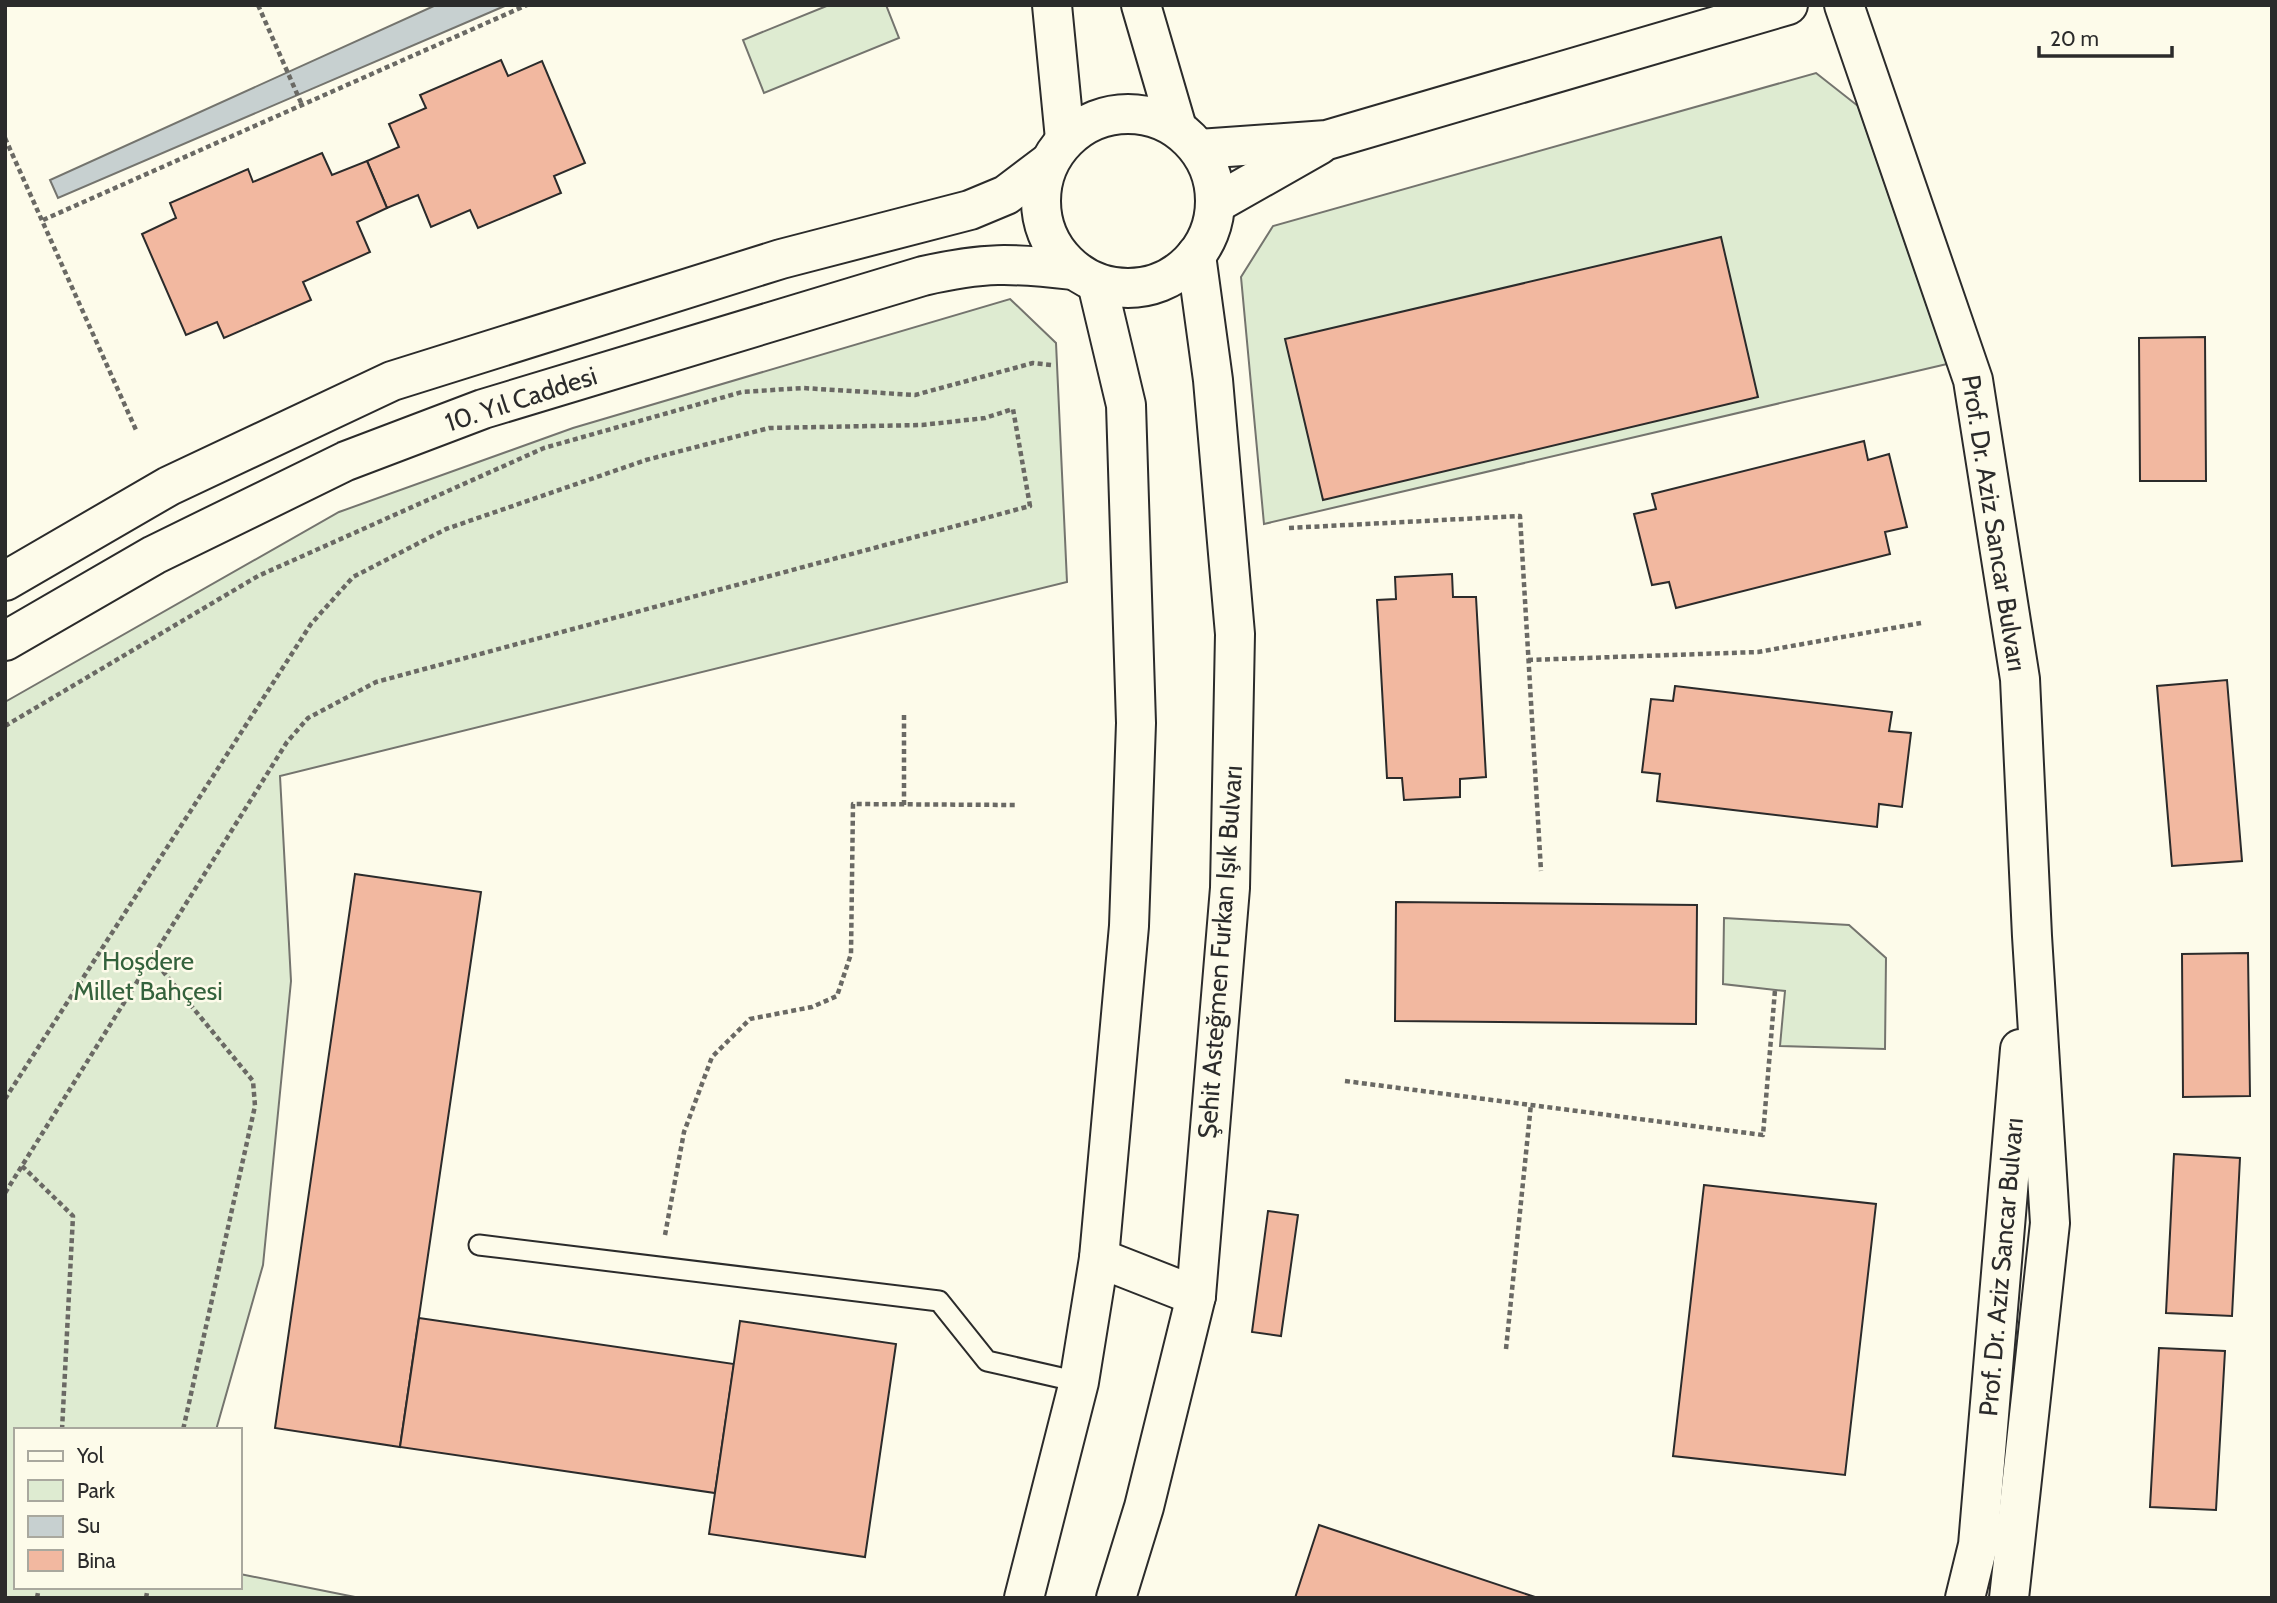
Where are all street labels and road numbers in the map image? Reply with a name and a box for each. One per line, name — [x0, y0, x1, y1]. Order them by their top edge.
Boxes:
street label: 10. Yıl Caddesi — [441, 359, 601, 439]
street label: Prof. Dr. Aziz Sancar Bulvarı — [1955, 373, 2033, 673]
street label: Şehit Asteğmen Furkan Işık Bulvarı — [1191, 764, 1249, 1140]
street label: Prof. Dr. Aziz Sancar Bulvarı — [1972, 1116, 2030, 1418]

